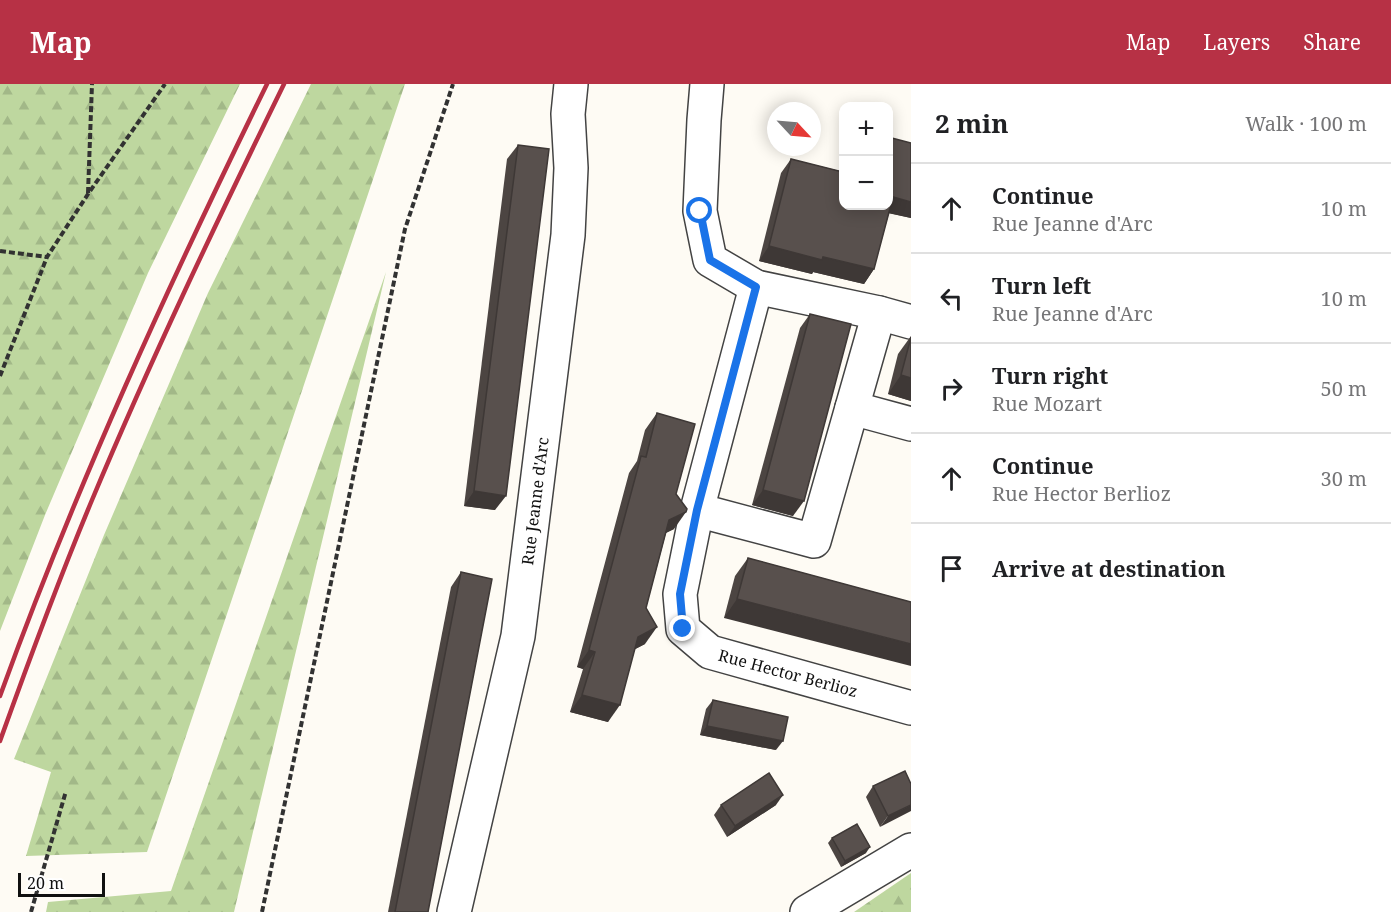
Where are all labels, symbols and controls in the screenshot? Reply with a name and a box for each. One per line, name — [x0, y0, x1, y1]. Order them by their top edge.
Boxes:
text: Map — [30, 23, 92, 61]
text: Map — [1126, 28, 1170, 56]
text: Layers — [1203, 28, 1270, 56]
text: Share — [1303, 28, 1361, 56]
north arrow — [767, 102, 821, 156]
map controls — [839, 102, 893, 210]
button: + — [839, 102, 893, 156]
text: 2 min — [935, 105, 1009, 141]
text: Walk · 100 m — [1245, 110, 1367, 137]
button: − — [839, 156, 893, 210]
text: Continue — [992, 180, 1094, 210]
icon: ahead — [935, 192, 968, 225]
text: 10 m — [1321, 195, 1367, 222]
route start — [686, 197, 712, 223]
text: Rue Jeanne d'Arc — [992, 210, 1153, 237]
text: Turn left — [992, 270, 1091, 300]
icon: left — [935, 282, 968, 315]
text: 10 m — [1321, 285, 1367, 312]
text: Rue Jeanne d'Arc — [992, 300, 1153, 327]
text: Turn right — [992, 360, 1108, 390]
icon: right — [935, 372, 968, 405]
text: 50 m — [1321, 375, 1367, 402]
text: Rue Mozart — [992, 390, 1102, 417]
street label: Rue Jeanne d'Arc — [516, 436, 554, 566]
text: Continue — [992, 450, 1094, 480]
icon: ahead — [935, 462, 968, 495]
text: 30 m — [1321, 465, 1367, 492]
text: Rue Hector Berlioz — [992, 480, 1171, 507]
icon: arrive — [935, 552, 968, 585]
text: Arrive at destination — [992, 553, 1226, 583]
route end — [669, 615, 695, 641]
street label: Rue Hector Berlioz — [716, 644, 860, 702]
scale bar — [18, 870, 105, 898]
text: 20 m — [27, 872, 64, 894]

